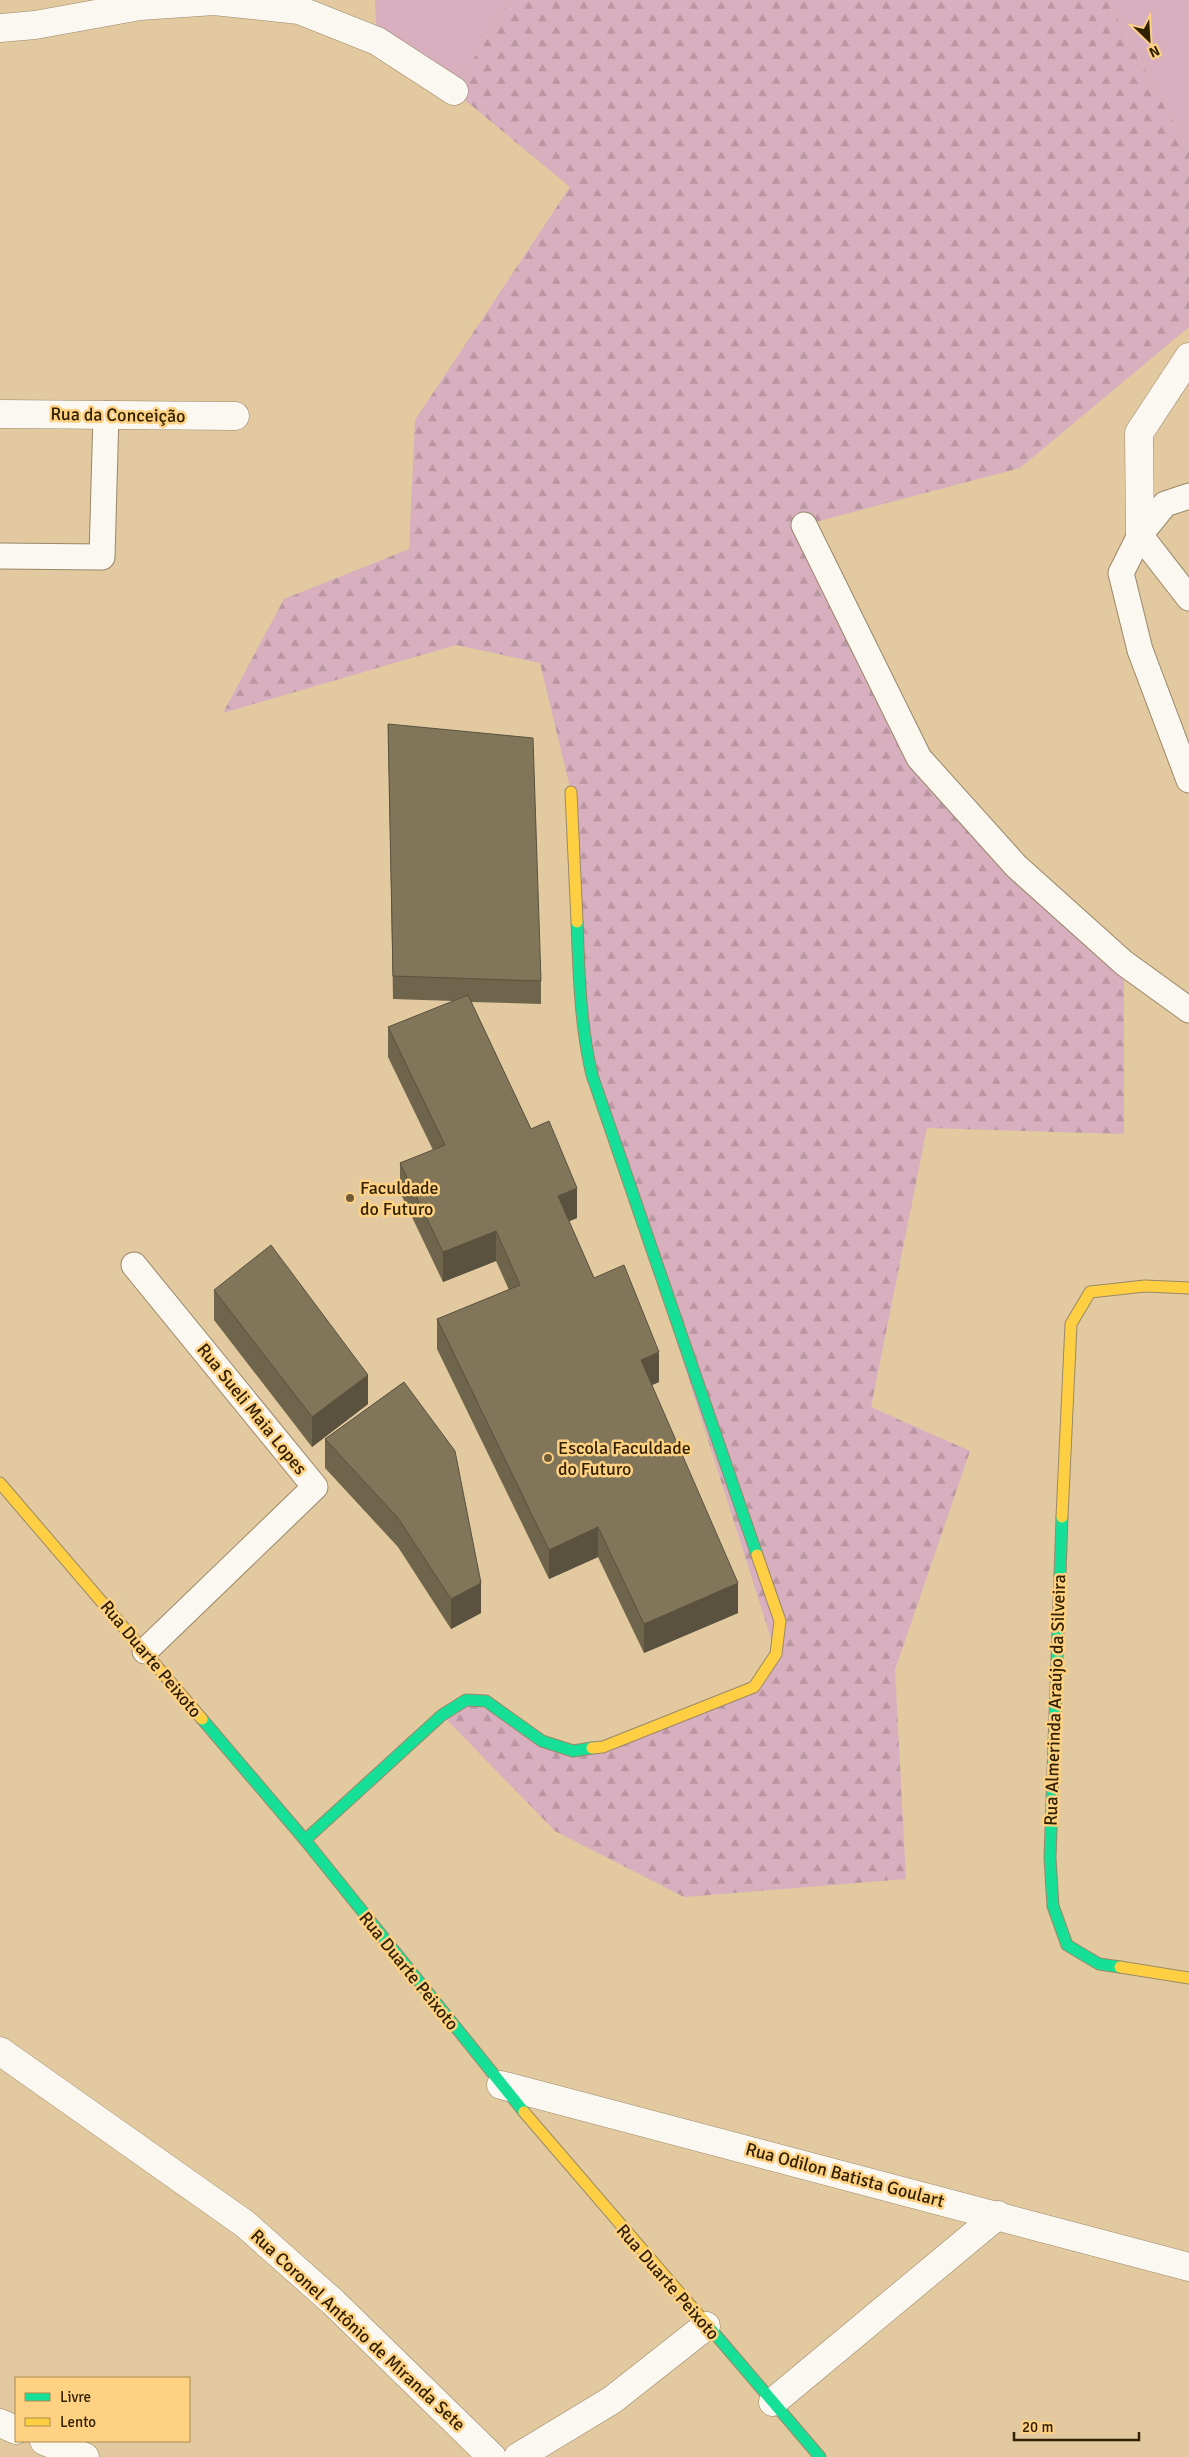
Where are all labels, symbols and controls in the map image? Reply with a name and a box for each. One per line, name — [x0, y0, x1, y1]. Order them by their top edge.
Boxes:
north arrow — [1124, 15, 1174, 65]
text: N — [1146, 42, 1162, 61]
street label: Rua da Conceição — [50, 403, 186, 427]
place label: Faculdade do Futuro — [360, 1177, 439, 1220]
marker: Faculdade do Futuro — [344, 1192, 356, 1204]
street label: Rua Sueli Maia Lopes — [192, 1339, 312, 1479]
place label: Escola Faculdade do Futuro — [558, 1437, 691, 1480]
marker: Escola Faculdade do Futuro — [542, 1452, 554, 1464]
street label: Rua Almerinda Araújo da Silveira — [1040, 1574, 1070, 1826]
street label: Rua Duarte Peixoto — [96, 1596, 206, 1722]
street label: Rua Duarte Peixoto — [354, 1907, 464, 2035]
street label: Rua Odilon Batista Goulart — [743, 2138, 947, 2212]
street label: Rua Duarte Peixoto — [612, 2220, 724, 2344]
street label: Rua Coronel Antônio de Miranda Sete — [246, 2225, 470, 2435]
legend — [15, 2377, 190, 2442]
text: Livre — [60, 2388, 91, 2406]
scale bar — [1014, 2410, 1139, 2442]
text: Lento — [60, 2413, 96, 2431]
text: 20 m — [1022, 2418, 1053, 2436]

